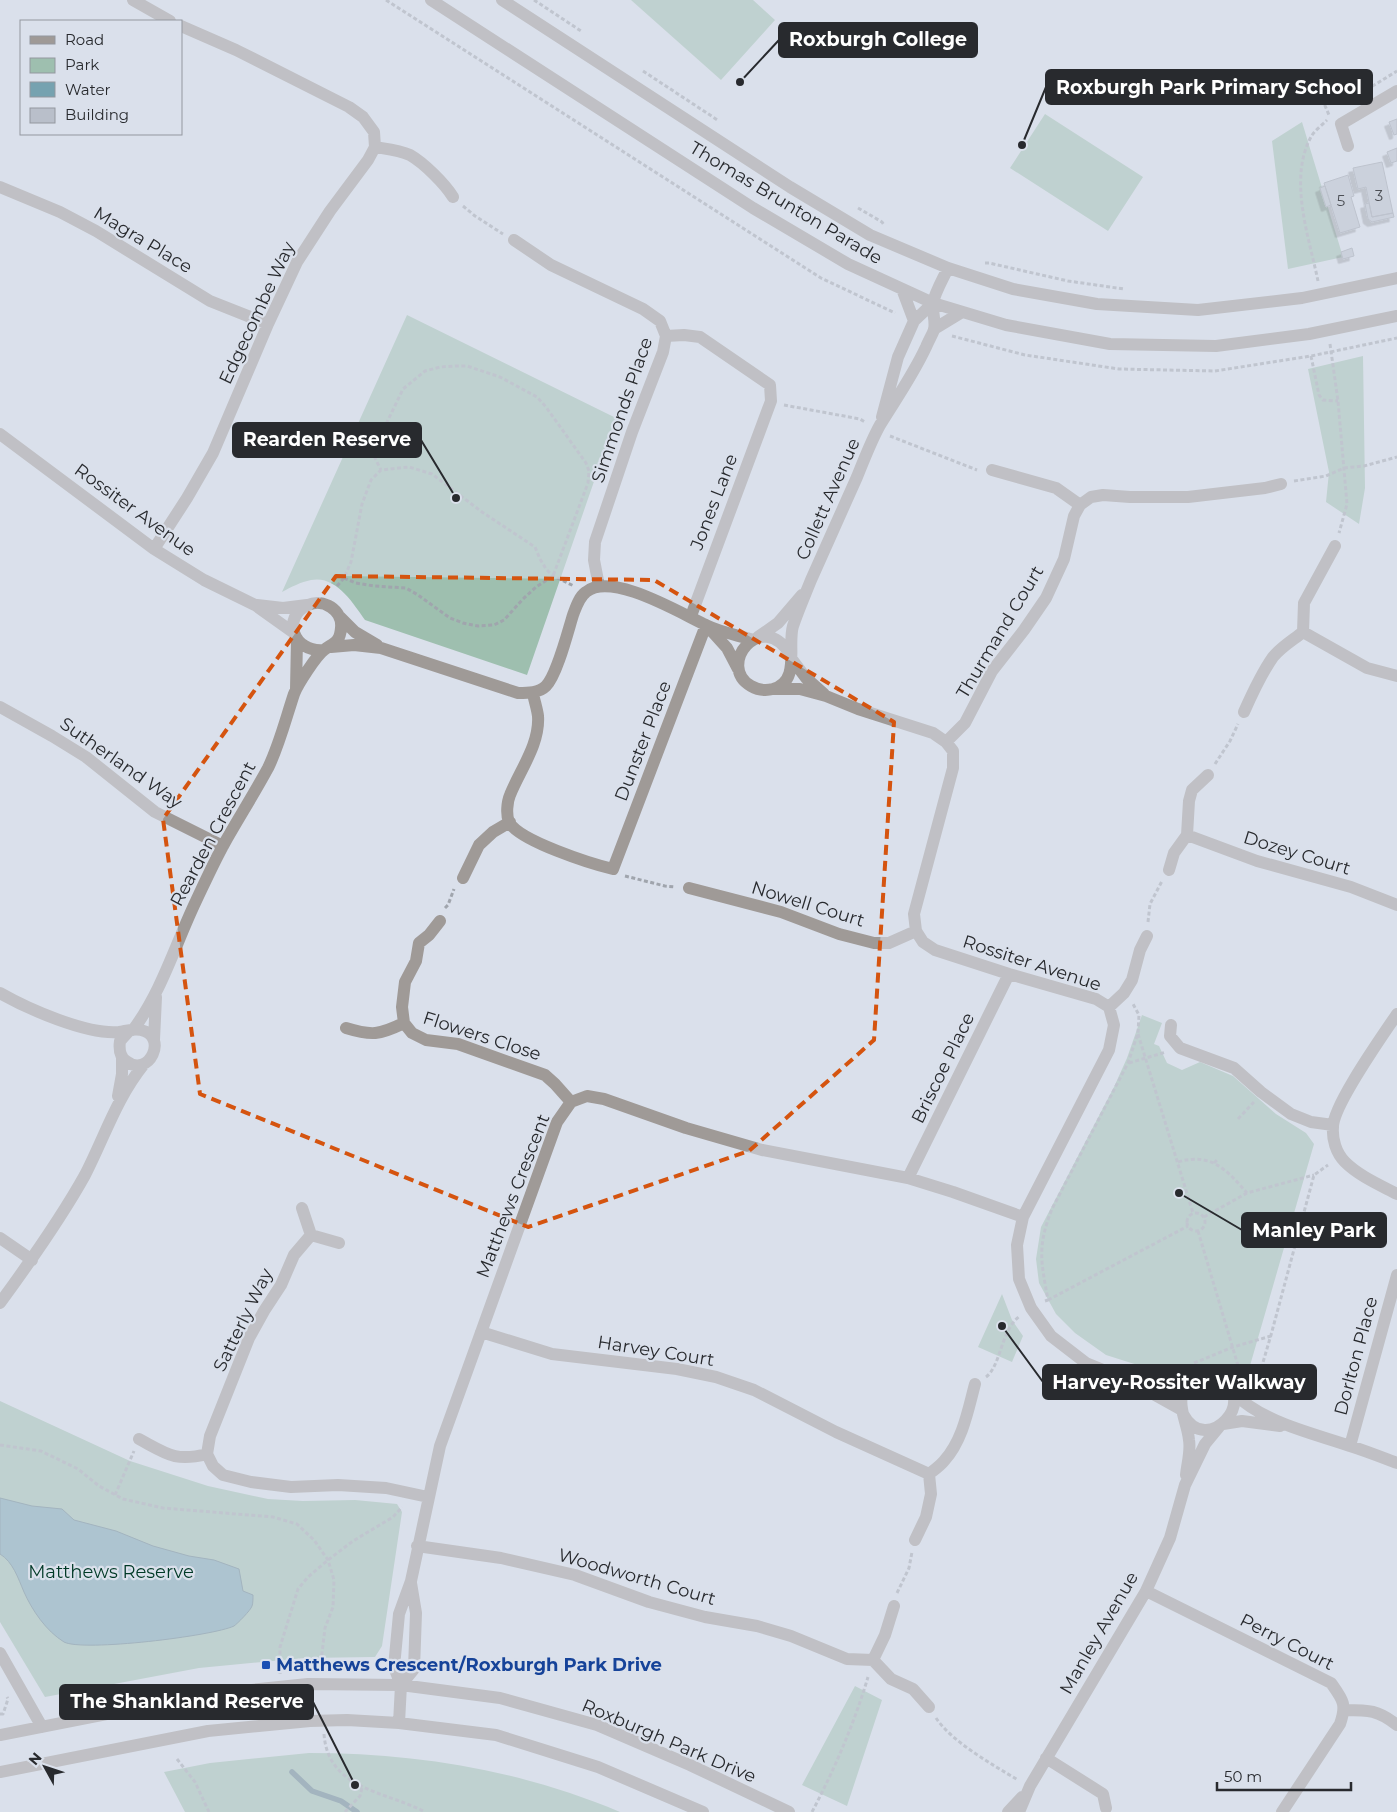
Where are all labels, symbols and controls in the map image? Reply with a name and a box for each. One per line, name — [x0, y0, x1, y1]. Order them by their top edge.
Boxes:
legend — [20, 20, 182, 135]
callout: Roxburgh College — [779, 23, 977, 57]
text: Roxburgh College — [789, 28, 967, 51]
text: Road — [65, 30, 104, 49]
text: Park — [65, 55, 99, 74]
callout: Roxburgh Park Primary School — [1046, 70, 1372, 104]
text: Roxburgh Park Primary School — [1056, 76, 1362, 99]
text: Water — [65, 80, 111, 99]
text: Building — [65, 105, 129, 124]
street label: Thomas Brunton Parade — [686, 137, 886, 269]
house number: 3 — [1375, 186, 1383, 205]
house number: 5 — [1337, 191, 1345, 210]
street label: Magra Place — [90, 202, 196, 278]
street label: Edgecombe Way — [214, 238, 300, 388]
street label: Simmonds Place — [587, 334, 657, 486]
callout: Rearden Reserve — [233, 423, 421, 457]
text: Rearden Reserve — [243, 428, 411, 451]
street label: Collett Avenue — [791, 434, 865, 563]
street label: Jones Lane — [685, 451, 742, 554]
street label: Rossiter Avenue — [70, 459, 200, 561]
street label: Thurmand Court — [952, 562, 1048, 702]
street label: Dunster Place — [610, 678, 676, 804]
street label: Sutherland Way — [56, 713, 187, 813]
street label: Rearden Crescent — [166, 758, 260, 910]
street label: Dozey Court — [1241, 826, 1353, 880]
street label: Nowell Court — [749, 876, 867, 932]
street label: Rossiter Avenue — [960, 930, 1104, 996]
street label: Flowers Close — [420, 1007, 544, 1065]
street label: Briscoe Place — [907, 1009, 979, 1127]
street label: Matthews Crescent — [472, 1111, 554, 1281]
callout: Manley Park — [1242, 1213, 1386, 1247]
text: Manley Park — [1252, 1219, 1376, 1242]
street label: Satterly Way — [209, 1265, 278, 1375]
street label: Dorlton Place — [1330, 1294, 1382, 1418]
street label: Harvey Court — [596, 1331, 716, 1371]
callout: Harvey-Rossiter Walkway — [1043, 1365, 1316, 1399]
text: Harvey-Rossiter Walkway — [1052, 1371, 1306, 1394]
street label: Woodworth Court — [556, 1544, 718, 1610]
park label: Matthews Reserve — [28, 1561, 194, 1583]
street label: Manley Avenue — [1055, 1568, 1143, 1698]
street label: Perry Court — [1236, 1609, 1338, 1675]
place label: Matthews Crescent/Roxburgh Park Drive — [276, 1654, 662, 1676]
marker: Matthews Crescent/Roxburgh Park Drive — [260, 1659, 272, 1671]
callout: The Shankland Reserve — [60, 1685, 313, 1719]
text: The Shankland Reserve — [70, 1690, 304, 1713]
street label: Roxburgh Park Drive — [579, 1694, 760, 1788]
north arrow — [20, 1742, 70, 1792]
text: N — [25, 1749, 46, 1769]
scale bar — [1217, 1760, 1351, 1792]
text: 50 m — [1224, 1767, 1262, 1786]

